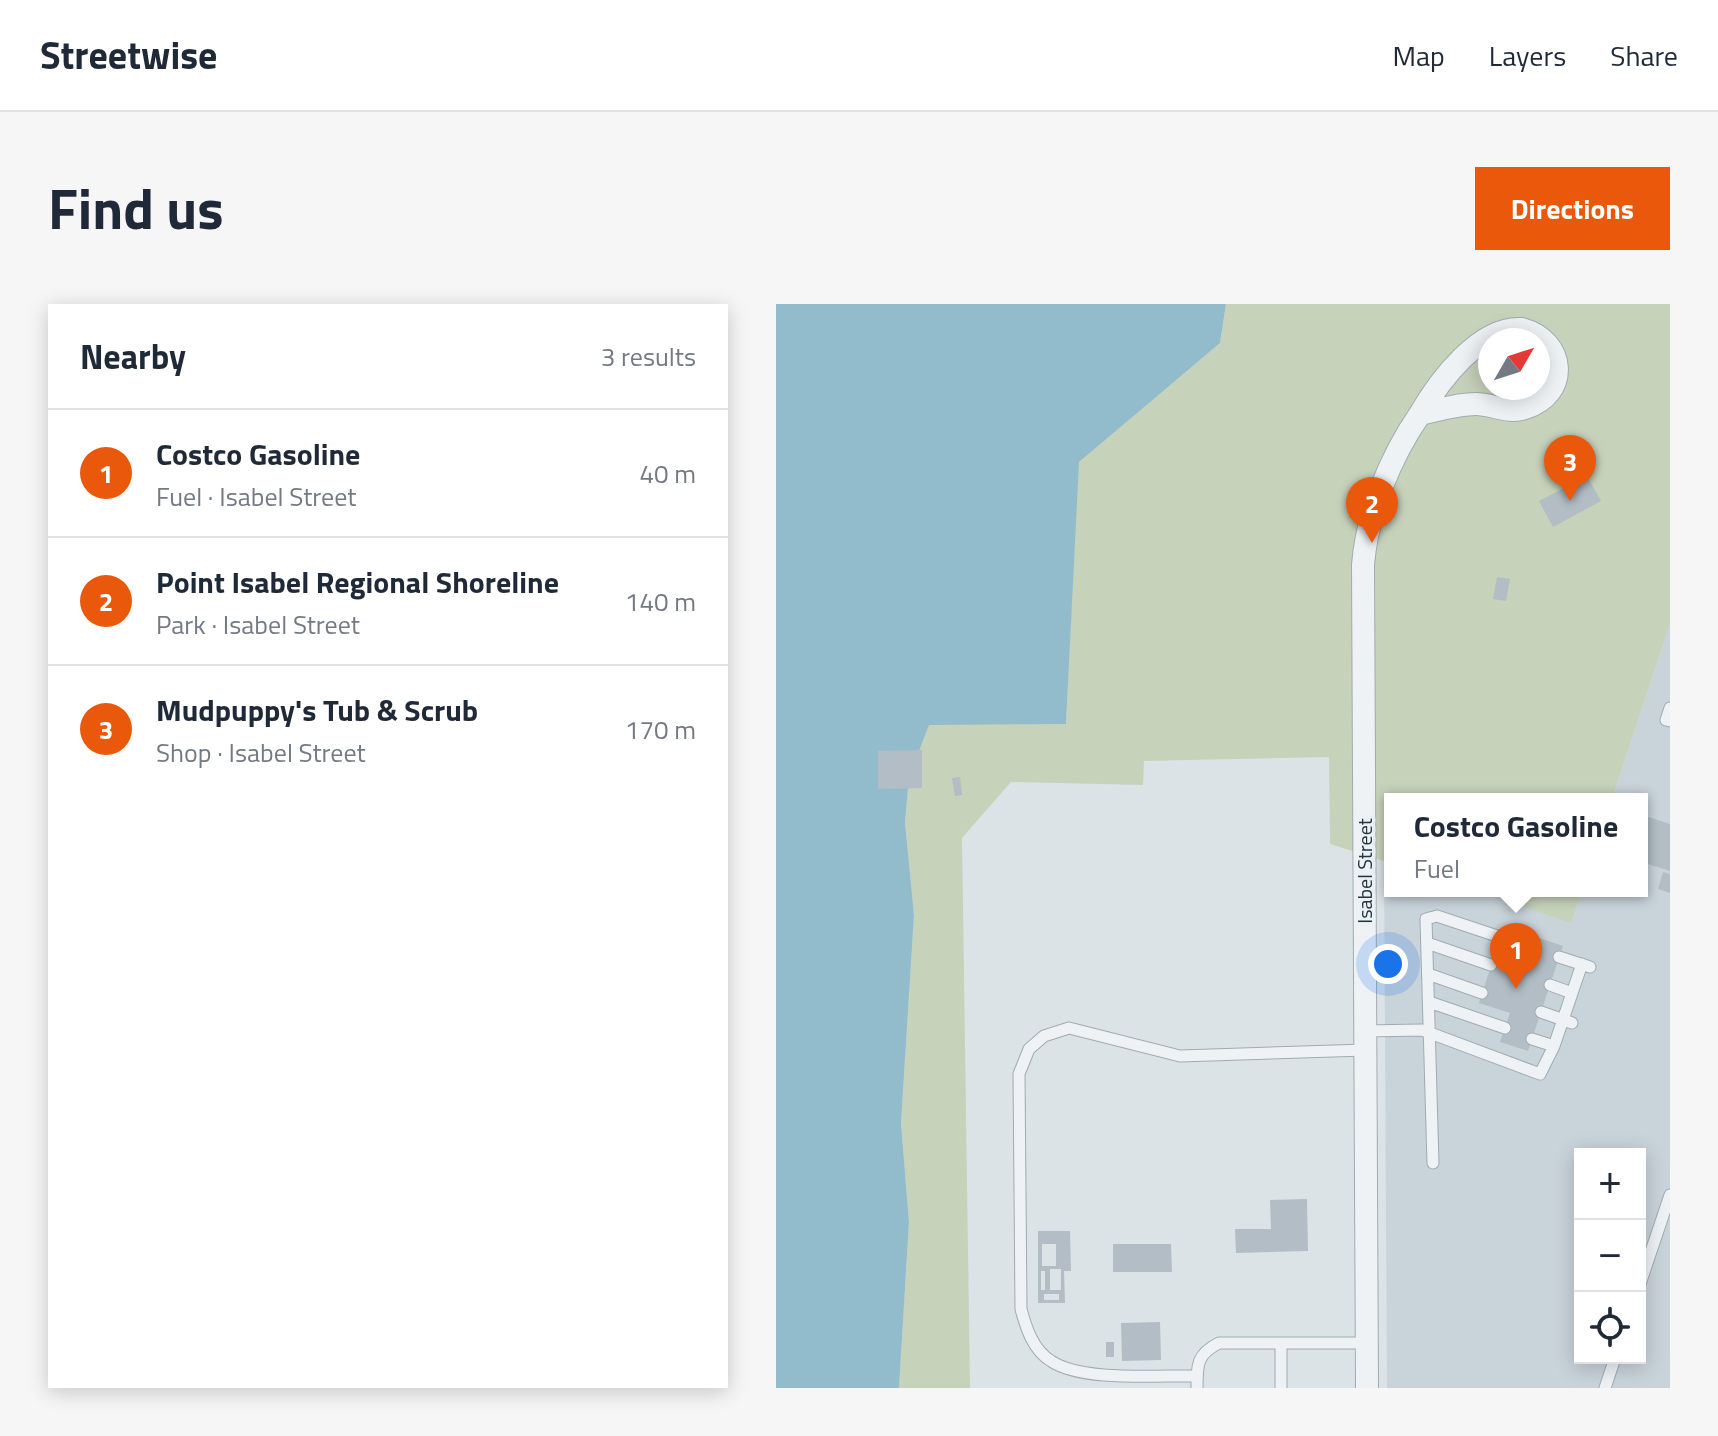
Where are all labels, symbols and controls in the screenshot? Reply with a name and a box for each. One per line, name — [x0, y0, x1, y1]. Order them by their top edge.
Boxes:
text: Streetwise — [40, 26, 218, 84]
text: Map — [1392, 34, 1445, 77]
text: Layers — [1489, 34, 1566, 77]
text: Share — [1610, 34, 1678, 77]
text: Find us — [48, 166, 224, 251]
button: Directions — [1475, 167, 1670, 250]
north arrow — [1478, 328, 1550, 400]
text: Nearby — [80, 330, 186, 382]
text: 3 results — [601, 337, 696, 376]
text: Costco Gasoline — [156, 431, 360, 477]
pin: 3 — [1544, 435, 1596, 501]
text: 1 — [99, 454, 113, 493]
text: 40 m — [639, 454, 696, 493]
text: Fuel · Isabel Street — [156, 477, 356, 516]
pin: 2 — [1346, 477, 1398, 543]
text: Point Isabel Regional Shoreline — [156, 559, 559, 605]
text: 2 — [99, 582, 113, 621]
text: 140 m — [625, 582, 696, 621]
text: Park · Isabel Street — [156, 605, 360, 644]
text: Mudpuppy's Tub & Scrub — [156, 687, 478, 733]
text: 3 — [99, 710, 113, 749]
text: 170 m — [625, 710, 696, 749]
text: Shop · Isabel Street — [156, 733, 366, 772]
popup — [1384, 793, 1648, 897]
text: Costco Gasoline — [1414, 803, 1618, 849]
street label: Isabel Street — [1349, 818, 1380, 924]
text: Fuel — [1414, 849, 1460, 888]
pin: 1 — [1490, 923, 1542, 989]
your location — [1368, 944, 1408, 984]
map controls — [1574, 1148, 1646, 1364]
button: + — [1574, 1148, 1646, 1220]
button: − — [1574, 1220, 1646, 1292]
button: locate — [1574, 1292, 1646, 1364]

